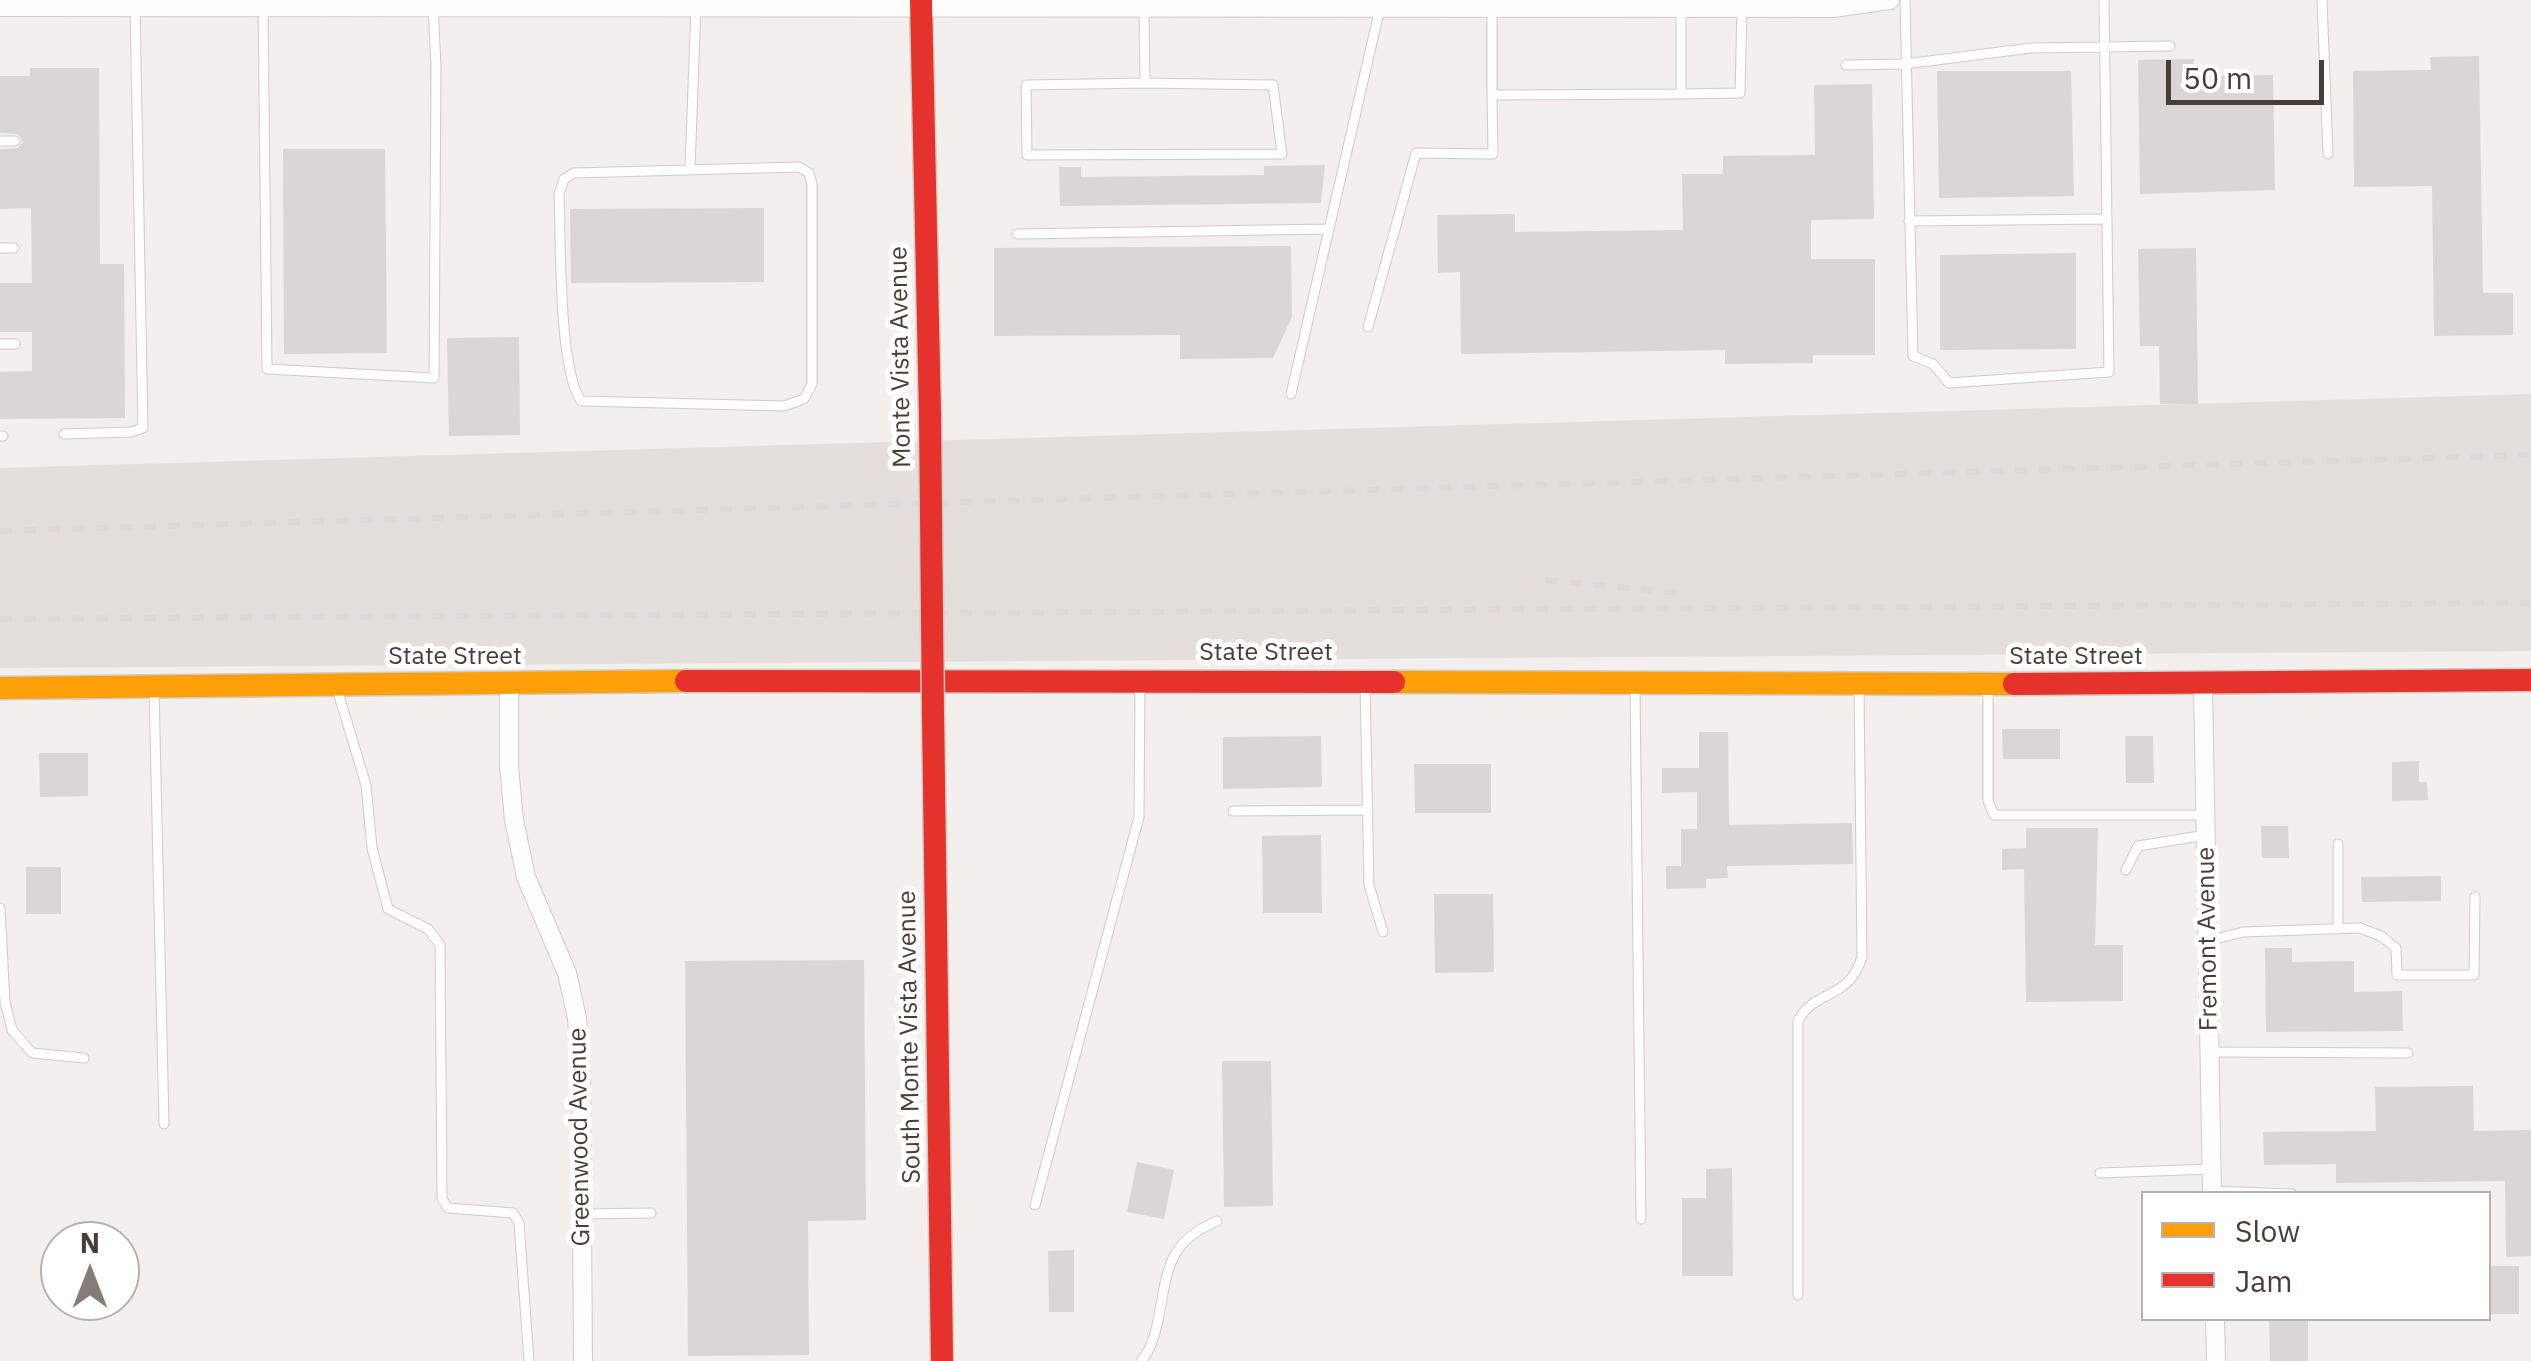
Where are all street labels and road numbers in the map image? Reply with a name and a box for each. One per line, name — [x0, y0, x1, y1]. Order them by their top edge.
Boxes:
street label: Monte Vista Avenue — [884, 246, 918, 468]
street label: State Street — [1199, 638, 1333, 668]
street label: State Street — [388, 642, 522, 672]
street label: State Street — [2009, 642, 2143, 672]
street label: Fremont Avenue — [2191, 847, 2225, 1031]
street label: South Monte Vista Avenue — [892, 890, 928, 1184]
street label: Greenwood Avenue — [563, 1027, 597, 1247]

